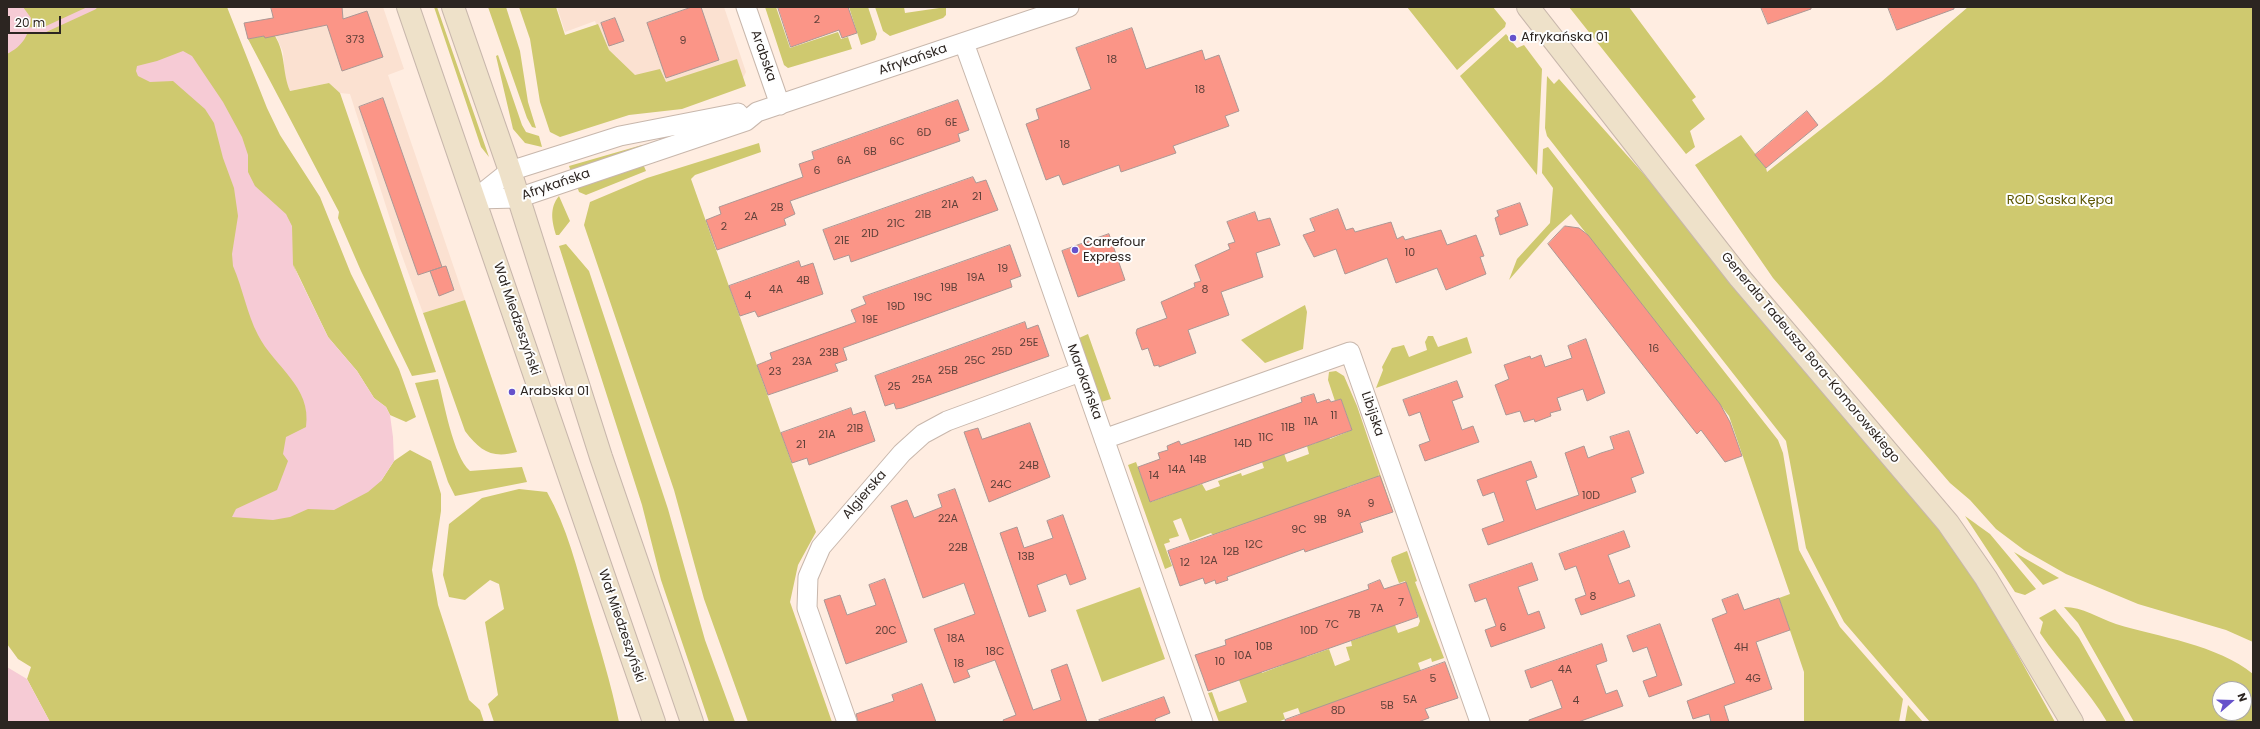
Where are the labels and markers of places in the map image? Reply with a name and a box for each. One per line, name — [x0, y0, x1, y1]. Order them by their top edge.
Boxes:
place label: Afrykańska 01 — [1521, 30, 1608, 46]
marker: Afrykańska 01 — [1508, 33, 1518, 43]
place label: Carrefour Express — [1083, 235, 1145, 266]
marker: Carrefour Express — [1070, 245, 1080, 255]
place label: Arabska 01 — [520, 384, 589, 400]
marker: Arabska 01 — [507, 387, 517, 397]

